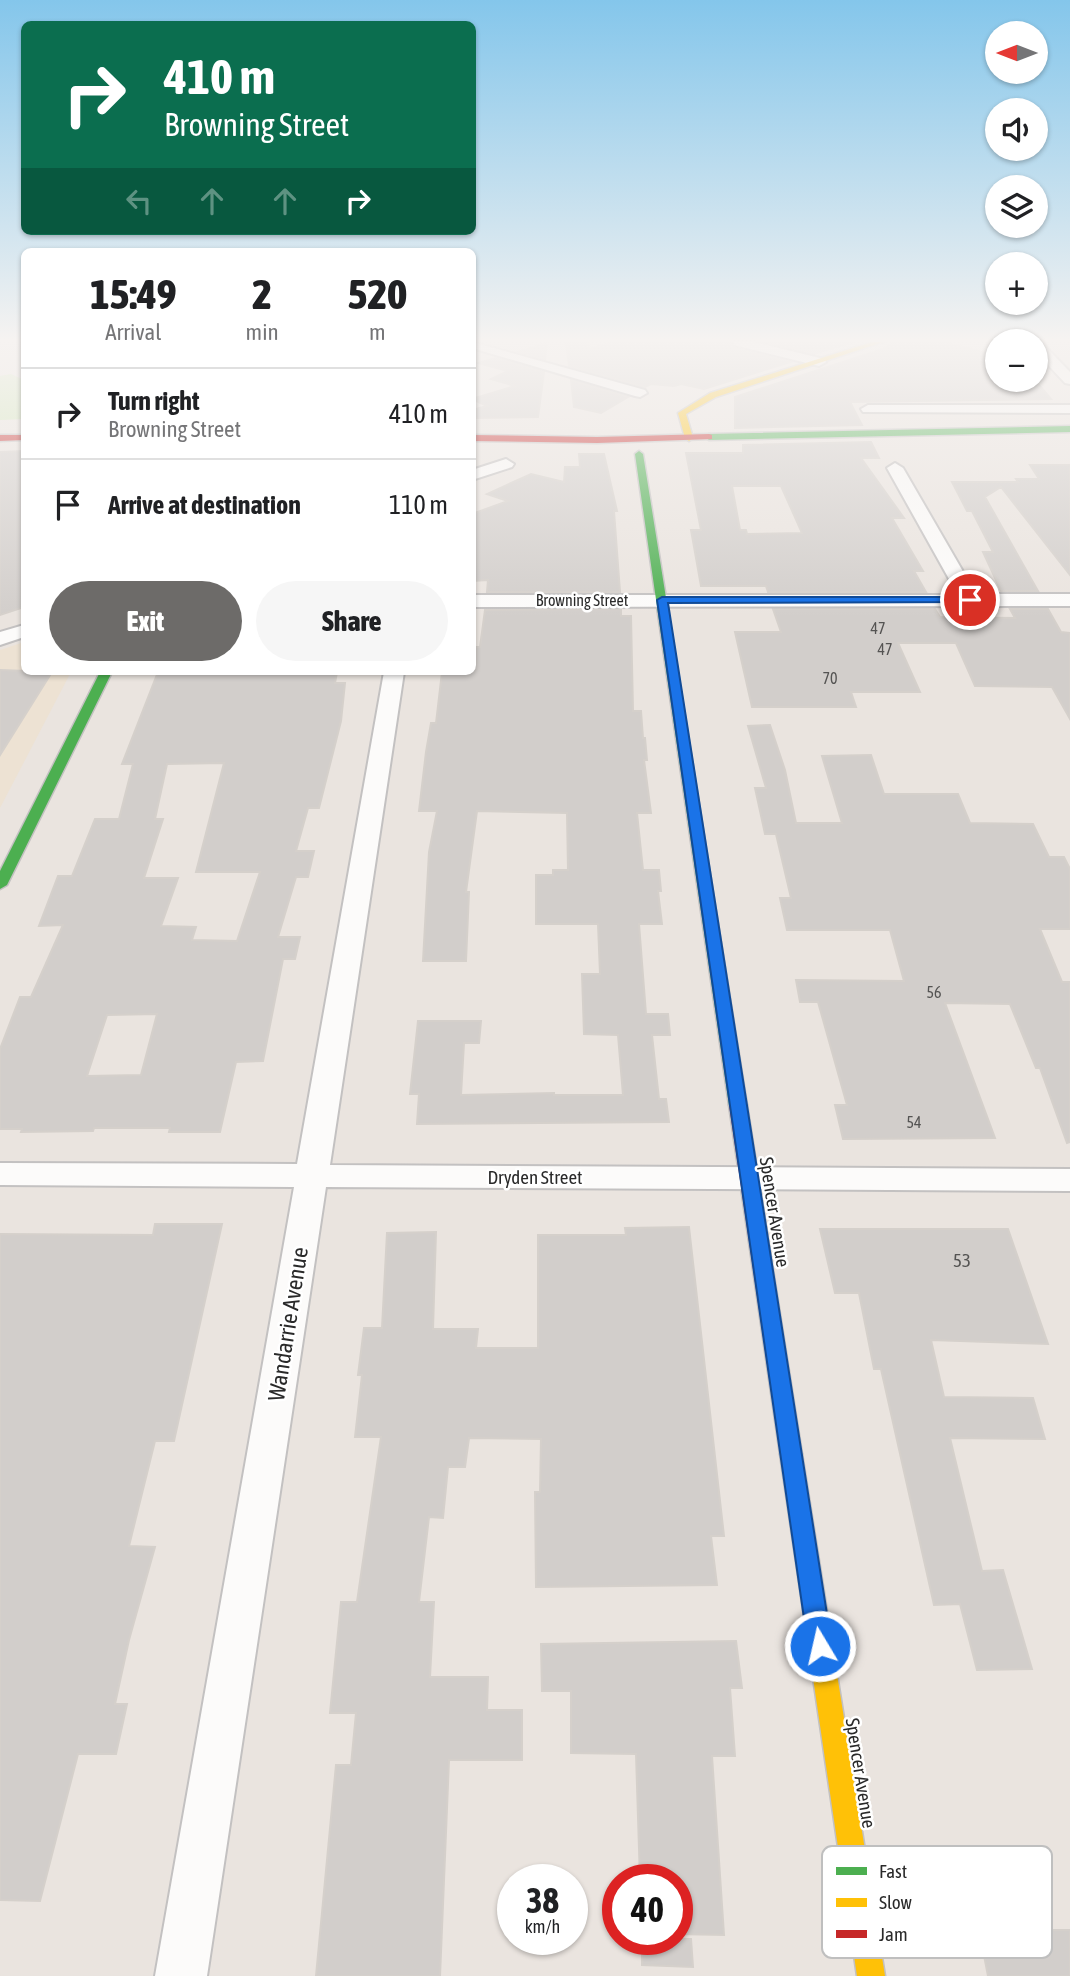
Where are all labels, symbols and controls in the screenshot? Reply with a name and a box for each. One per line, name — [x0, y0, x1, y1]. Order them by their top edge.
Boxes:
north arrow — [985, 21, 1048, 84]
map controls — [985, 21, 1048, 392]
text: 410 m — [164, 48, 275, 104]
icon: right — [49, 49, 140, 140]
button: sound — [985, 98, 1048, 161]
text: Browning Street — [164, 106, 349, 143]
button: layers — [985, 175, 1048, 238]
icon: left — [120, 182, 158, 220]
icon: ahead — [193, 182, 231, 220]
icon: ahead — [266, 182, 304, 220]
icon: right — [339, 182, 377, 220]
button: + — [985, 252, 1048, 315]
text: 15:49 — [90, 270, 177, 318]
text: 2 — [252, 270, 272, 318]
text: 520 — [348, 270, 407, 318]
text: Arrival — [105, 319, 161, 345]
text: min — [246, 319, 279, 345]
text: m — [369, 319, 386, 345]
button: − — [985, 329, 1048, 392]
text: Turn right — [108, 386, 199, 416]
icon: right — [49, 395, 87, 433]
text: 410 m — [389, 399, 448, 429]
text: Browning Street — [108, 416, 241, 442]
icon: arrive — [49, 486, 87, 524]
text: Arrive at destination — [108, 490, 301, 520]
text: 110 m — [389, 490, 448, 520]
pin — [940, 570, 1000, 630]
button: Exit — [49, 581, 242, 661]
button: Share — [256, 581, 448, 661]
icon: arrive — [951, 581, 989, 619]
street label: Browning Street — [536, 591, 629, 610]
house number: 47 — [870, 619, 886, 637]
house number: 47 — [877, 640, 893, 658]
house number: 70 — [822, 669, 838, 687]
house number: 56 — [926, 983, 942, 1001]
house number: 54 — [906, 1113, 922, 1131]
street label: Spencer Avenue — [755, 1155, 795, 1269]
street label: Dryden Street — [487, 1166, 583, 1188]
street label: Wandarrie Avenue — [263, 1245, 313, 1403]
house number: 53 — [953, 1249, 971, 1271]
position arrow — [783, 1609, 857, 1683]
street label: Spencer Avenue — [841, 1716, 881, 1830]
legend — [822, 1846, 1052, 1958]
text: Fast — [879, 1860, 907, 1882]
speed limit sign: 40 — [602, 1864, 693, 1955]
text: 38 — [526, 1880, 559, 1920]
text: Slow — [879, 1891, 913, 1913]
text: km/h — [525, 1916, 560, 1937]
text: Jam — [879, 1923, 908, 1945]

